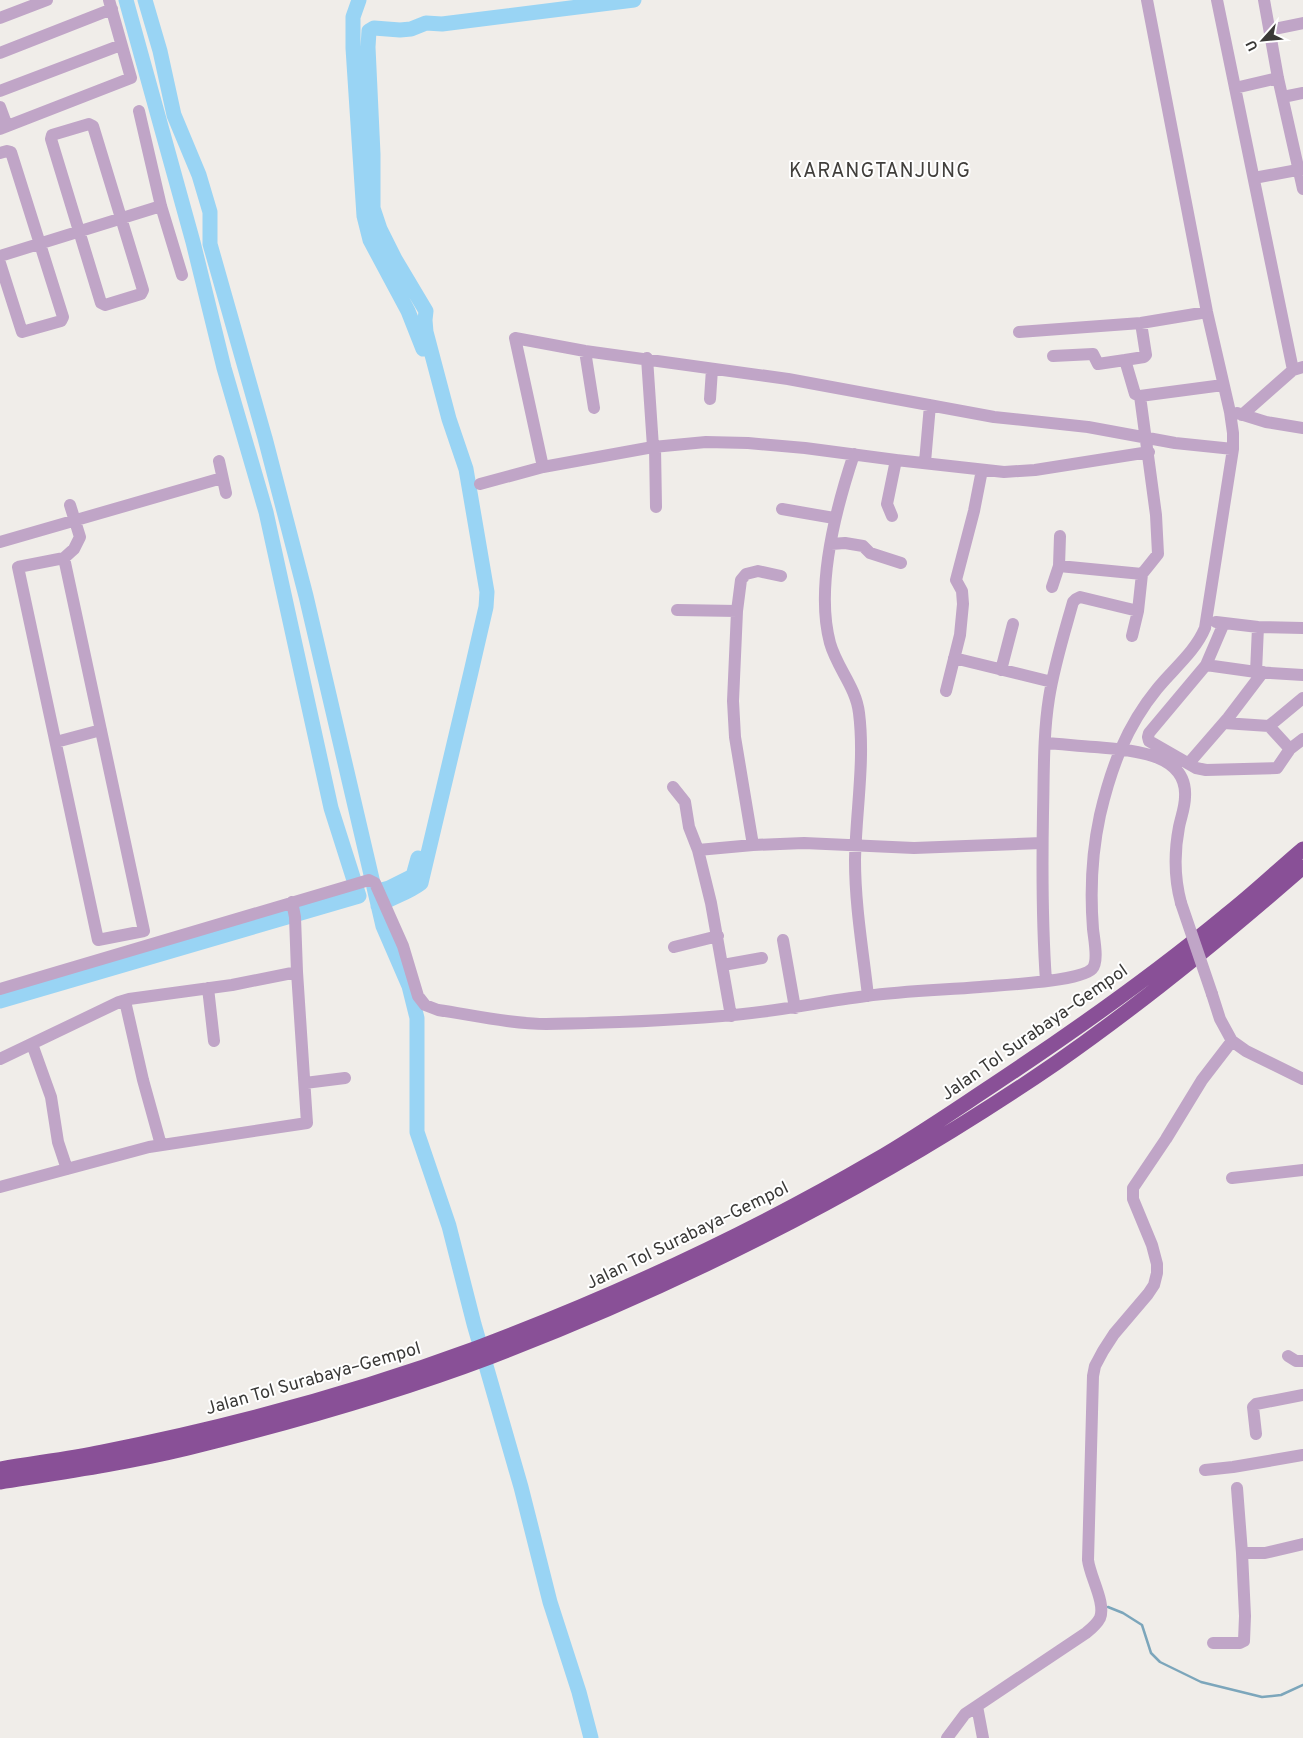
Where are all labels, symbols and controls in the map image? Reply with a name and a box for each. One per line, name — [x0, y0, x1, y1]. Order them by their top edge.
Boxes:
north arrow — [1238, 15, 1288, 65]
text: U — [1243, 37, 1263, 54]
district label: KARANGTANJUNG — [789, 159, 971, 185]
street label: Jalan Tol Surabaya–Gempol — [937, 960, 1133, 1107]
street label: Jalan Tol Surabaya–Gempol — [582, 1177, 793, 1296]
street label: Jalan Tol Surabaya–Gempol — [203, 1338, 424, 1421]

